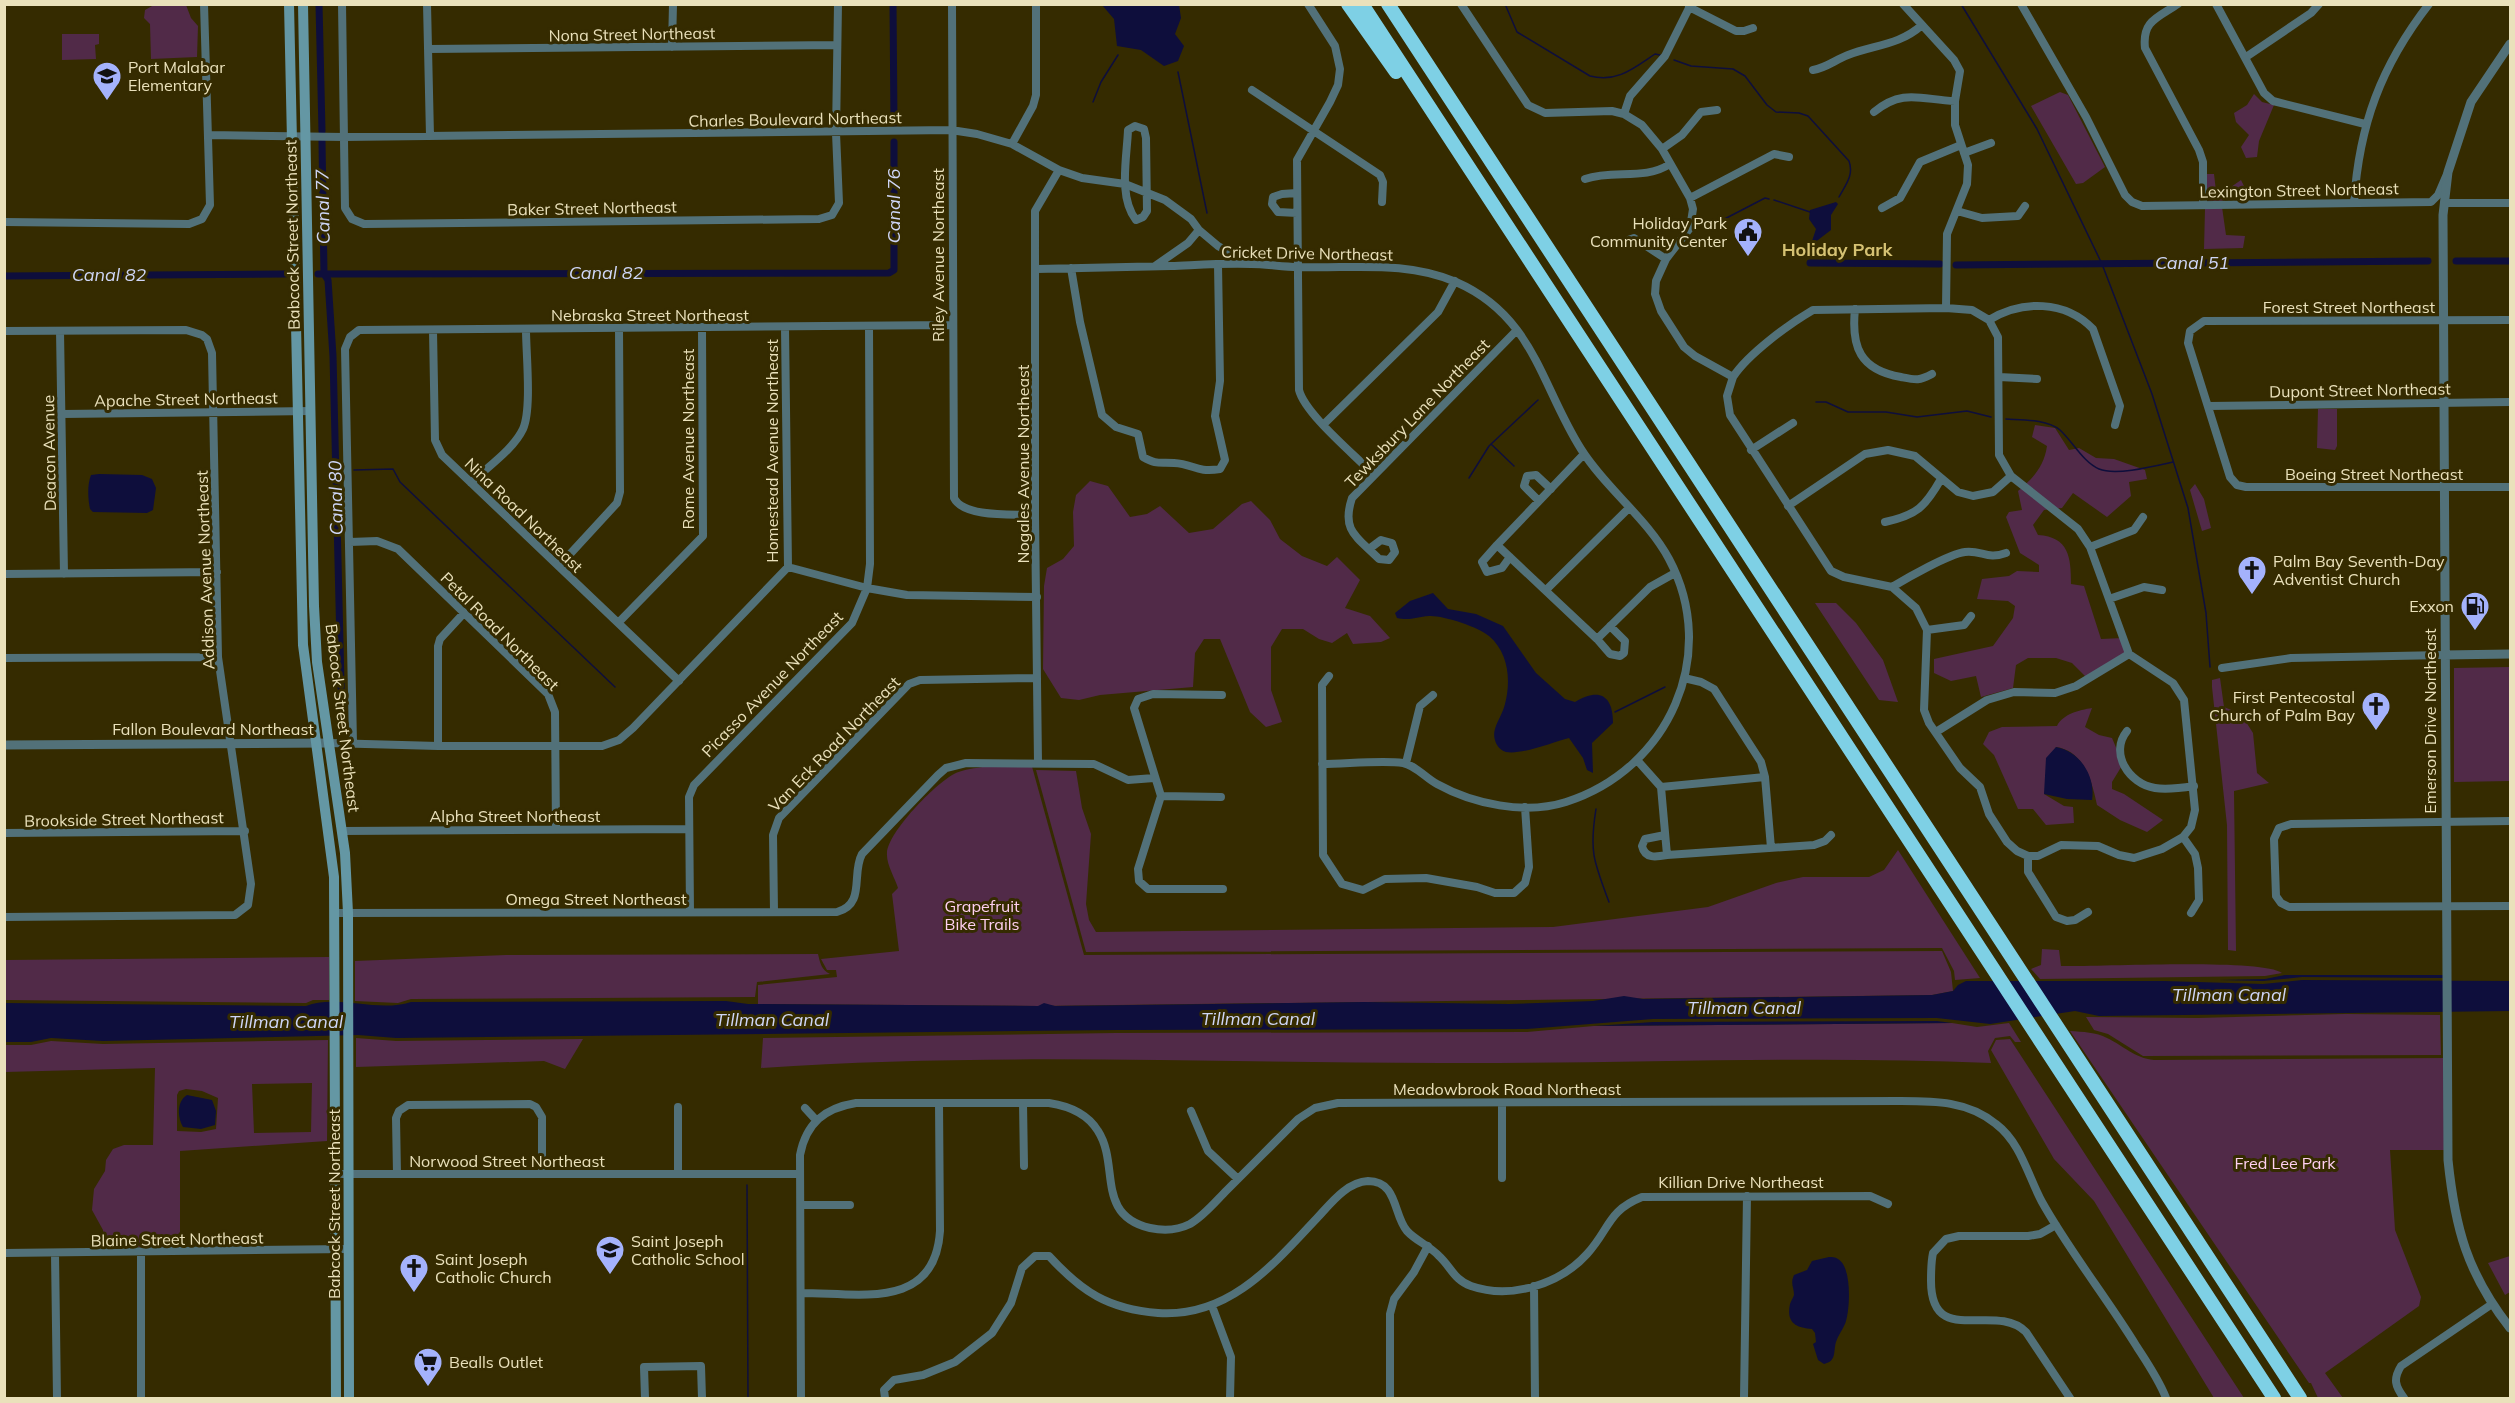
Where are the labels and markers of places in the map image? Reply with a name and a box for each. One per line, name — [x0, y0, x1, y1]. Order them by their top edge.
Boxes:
place label: Port Malabar Elementary — [128, 57, 225, 95]
school or university icon: Port Malabar Elementary — [91, 60, 123, 102]
place label: Holiday Park Community Center — [1590, 213, 1728, 251]
public building icon: Holiday Park Community Center — [1732, 216, 1764, 258]
place label: Palm Bay Seventh-Day Adventist Church — [2273, 551, 2445, 589]
church icon: Palm Bay Seventh-Day Adventist Church — [2236, 554, 2268, 596]
fuel station icon: Exxon — [2459, 590, 2491, 632]
place label: Exxon — [2409, 596, 2454, 616]
place label: First Pentecostal Church of Palm Bay — [2209, 687, 2355, 725]
church icon: First Pentecostal Church of Palm Bay — [2360, 690, 2392, 732]
place label: Saint Joseph Catholic School — [631, 1231, 744, 1269]
school or university icon: Saint Joseph Catholic School — [594, 1234, 626, 1276]
place label: Saint Joseph Catholic Church — [435, 1249, 552, 1287]
church icon: Saint Joseph Catholic Church — [398, 1252, 430, 1294]
supermarket icon: Bealls Outlet — [412, 1346, 444, 1388]
place label: Bealls Outlet — [449, 1352, 544, 1372]

